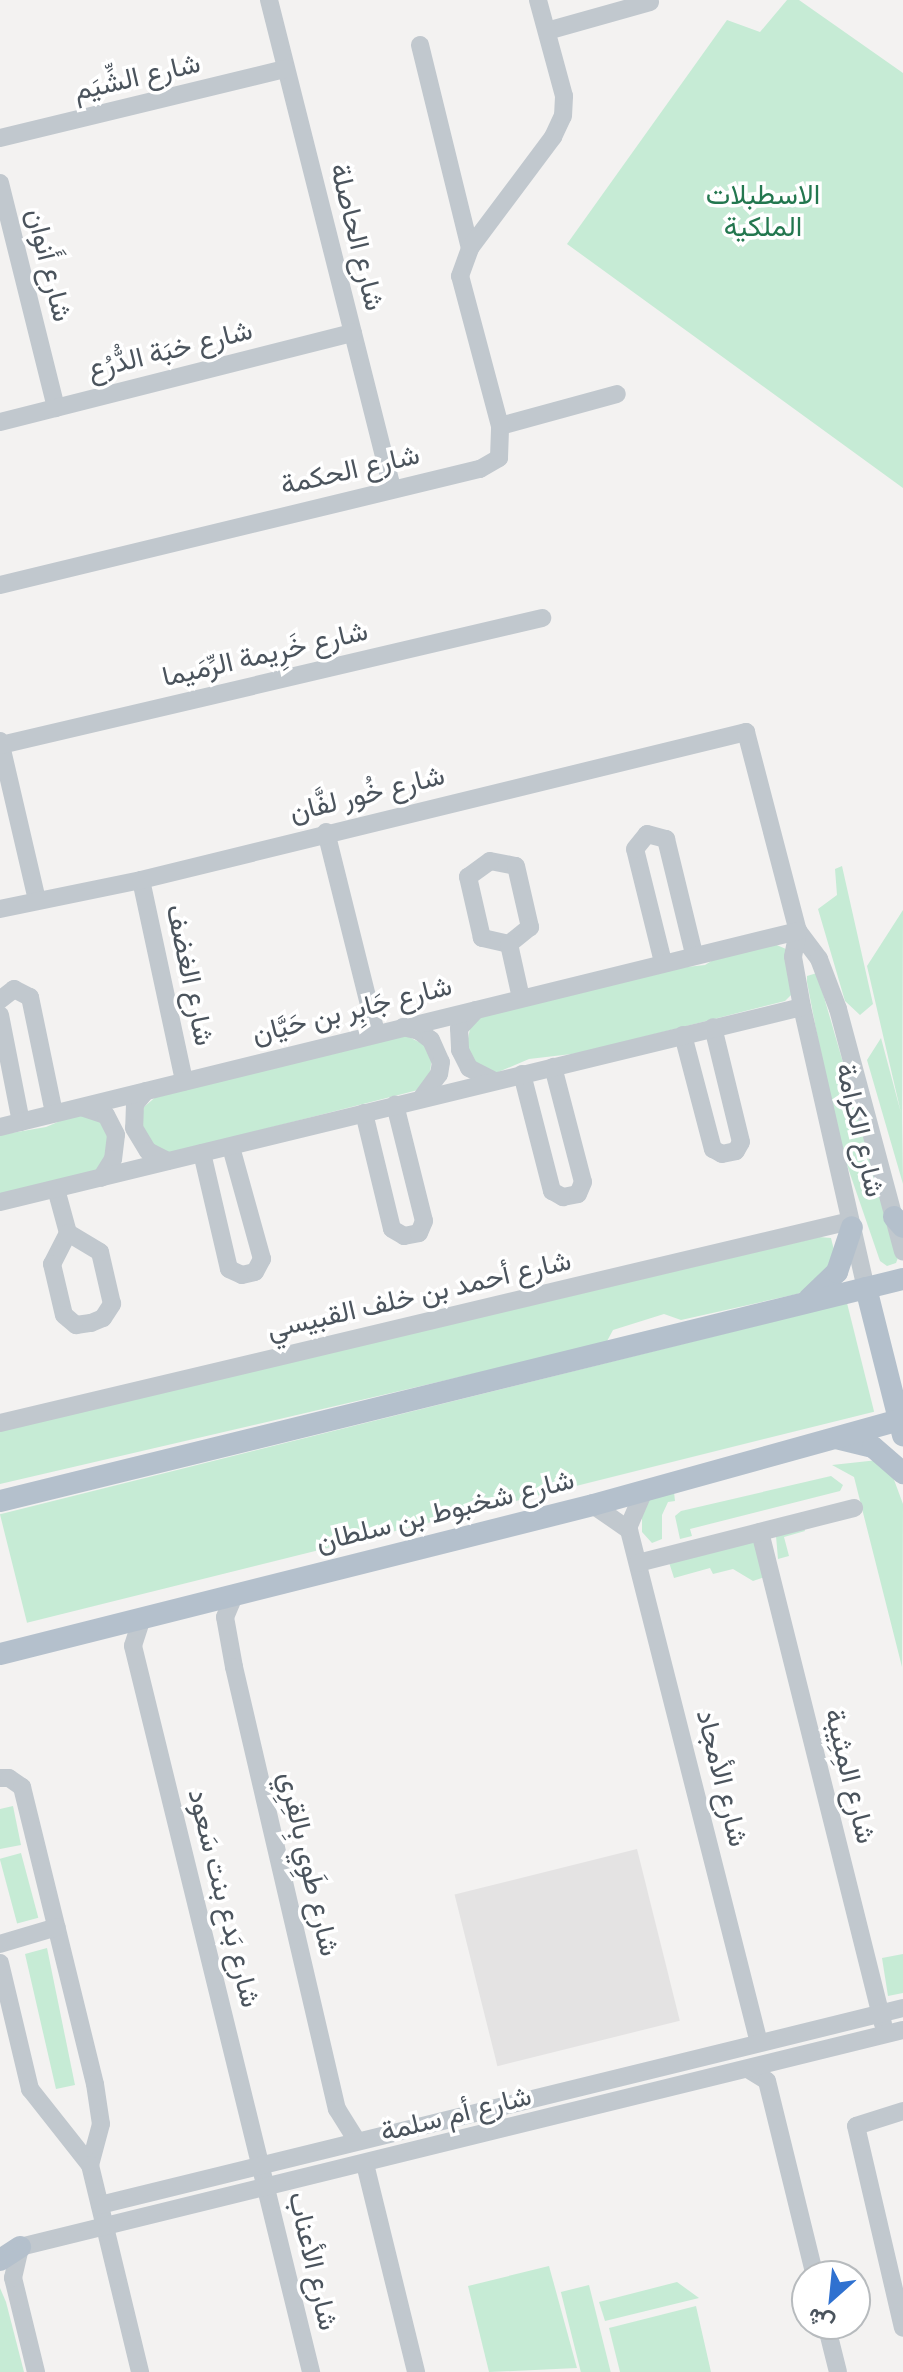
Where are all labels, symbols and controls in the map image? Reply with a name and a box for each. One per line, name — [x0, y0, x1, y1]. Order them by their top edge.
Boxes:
street label: شارع الشِّيَم — [70, 46, 204, 108]
street label: شارع الحاصلة — [322, 160, 392, 314]
park label: الاسطبلات الملكية — [706, 178, 820, 244]
street label: شارع أَنوان — [19, 205, 79, 325]
street label: شارع خبَة الدُّرُع — [84, 313, 256, 387]
street label: شارع الحكمة — [277, 438, 423, 502]
street label: شارع خَرِيمة الرِّمَيما — [159, 614, 371, 694]
street label: شارع خُور لفَّان — [286, 759, 448, 829]
street label: شارع الغضف — [159, 901, 221, 1049]
street label: شارع جَابِر بن حَيَّان — [249, 969, 455, 1051]
street label: شارع الكرامة — [828, 1060, 892, 1200]
street label: شارع أحمد بن خلف القبيسي — [264, 1244, 574, 1346]
street label: شارع شخبوط بن سلطان — [313, 1463, 577, 1559]
street label: شارع المِثِيبة — [817, 1705, 883, 1847]
street label: شارع الأمجاد — [689, 1706, 755, 1850]
street label: شارع طَوِي بِالقِرِي — [271, 1769, 347, 1959]
street label: شارع بَدع بنت سَعود — [181, 1785, 267, 2011]
street label: شارع أم سلمة — [377, 2079, 535, 2149]
street label: شارع الأعناب — [281, 2188, 345, 2334]
north arrow — [791, 2260, 871, 2340]
text: ش — [803, 2302, 839, 2338]

